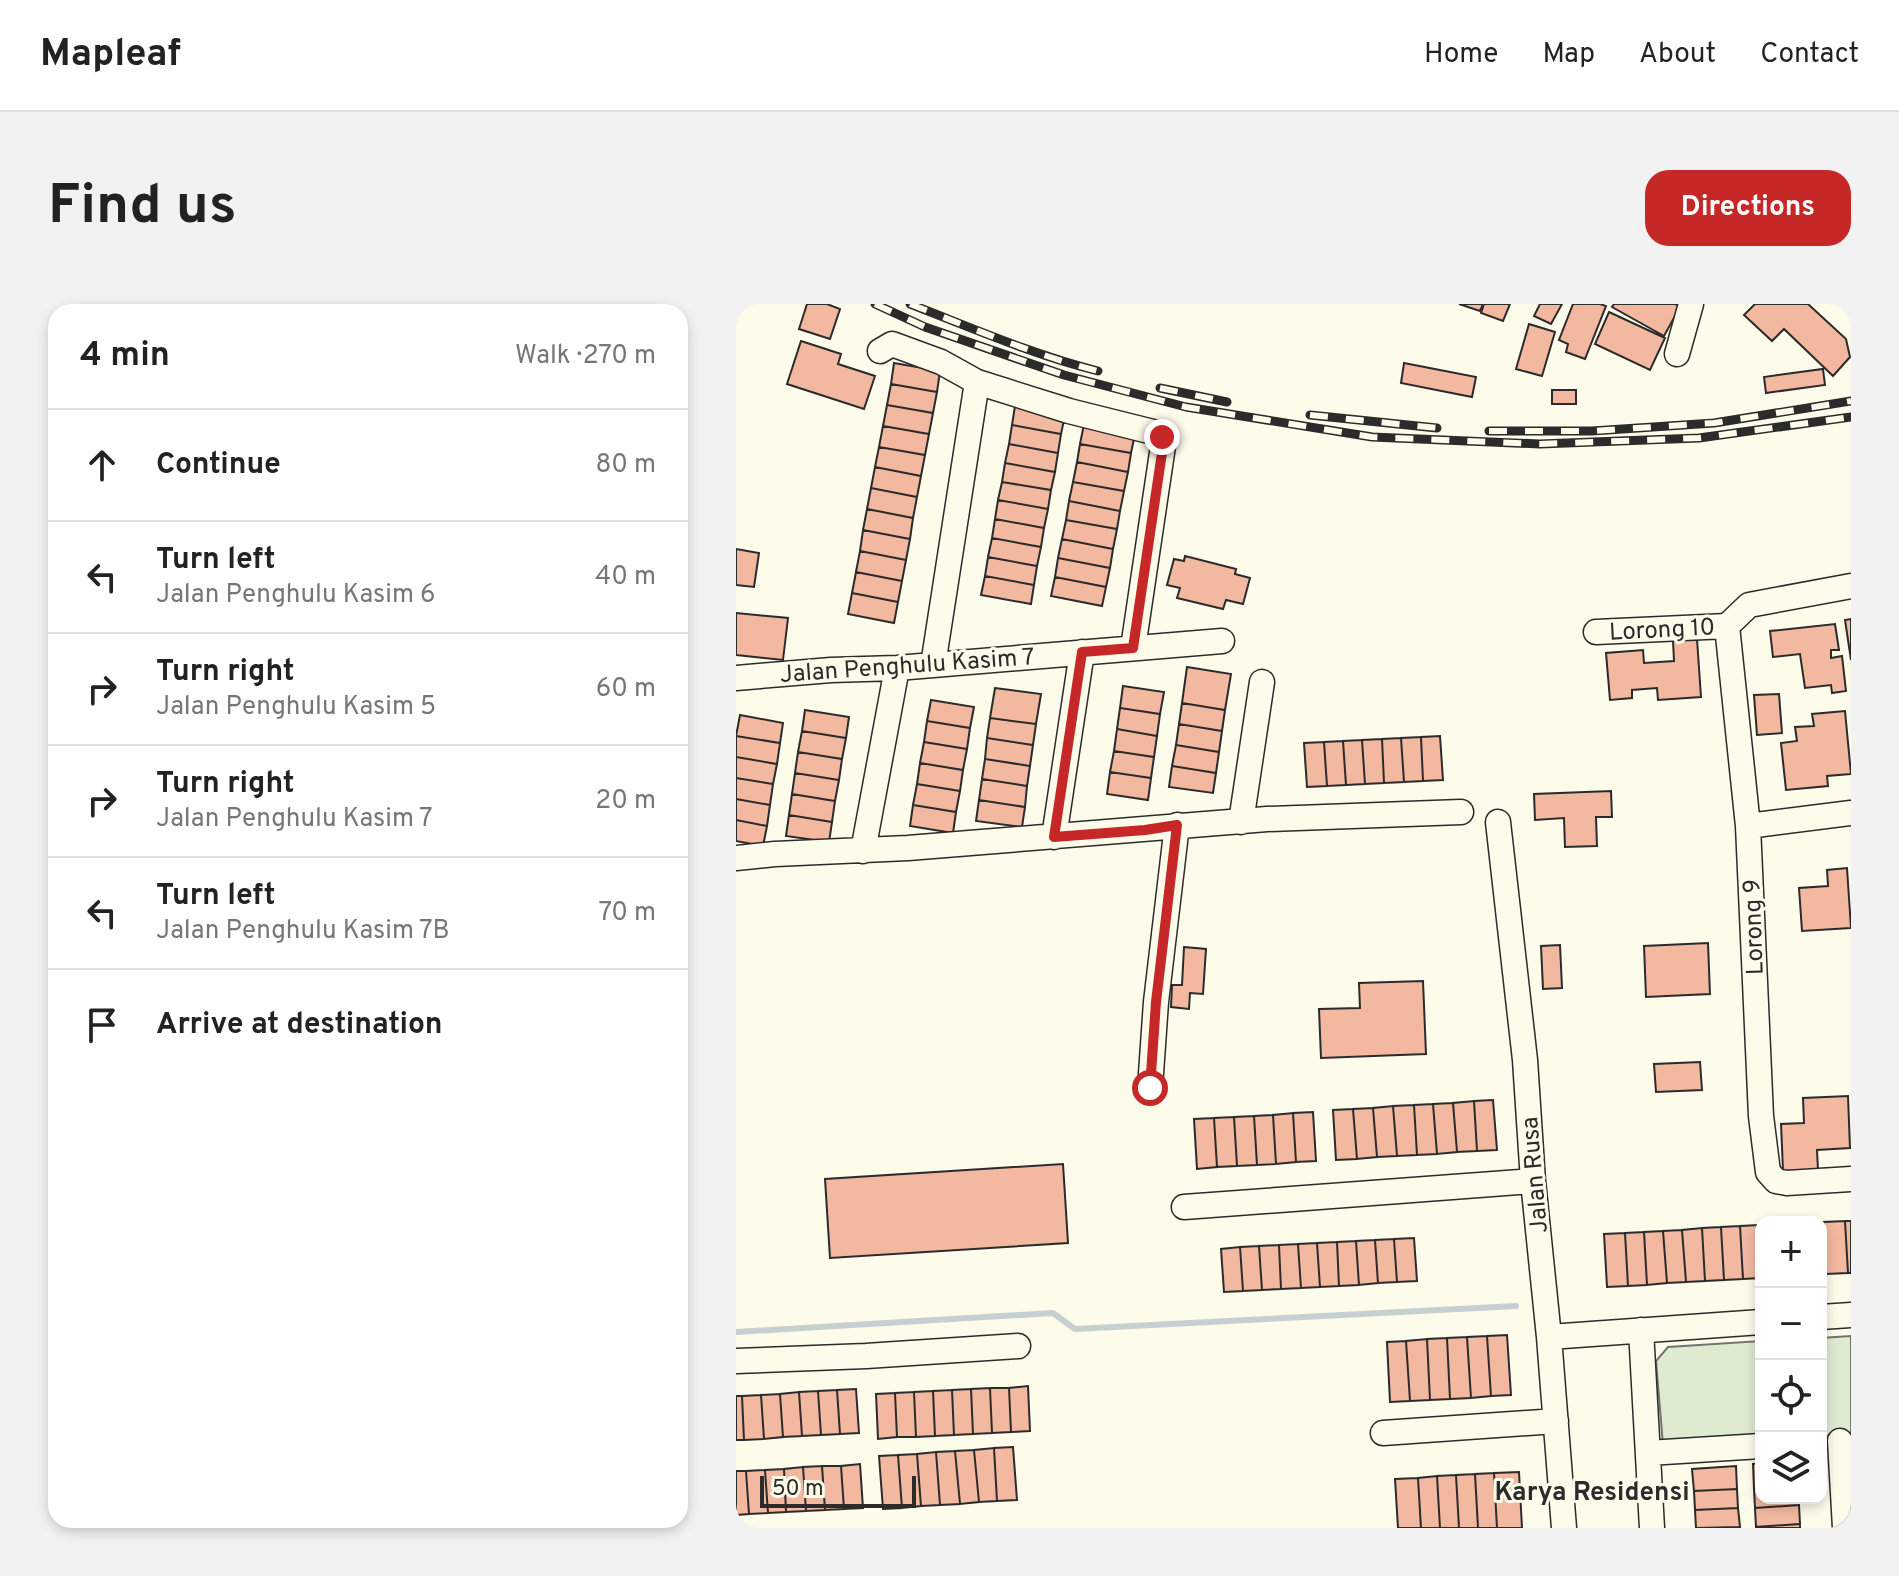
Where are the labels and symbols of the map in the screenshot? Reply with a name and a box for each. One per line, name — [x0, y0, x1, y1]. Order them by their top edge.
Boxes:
route end — [1144, 419, 1180, 455]
street label: Lorong 10 — [1608, 613, 1716, 649]
street label: Jalan Penghulu Kasim 7 — [779, 643, 1036, 691]
street label: Lorong 9 — [1738, 878, 1772, 975]
route start — [1132, 1070, 1168, 1106]
street label: Jalan Rusa — [1516, 1115, 1556, 1234]
scale bar — [760, 1472, 916, 1508]
district label: Karya Residensi — [1494, 1477, 1690, 1510]

